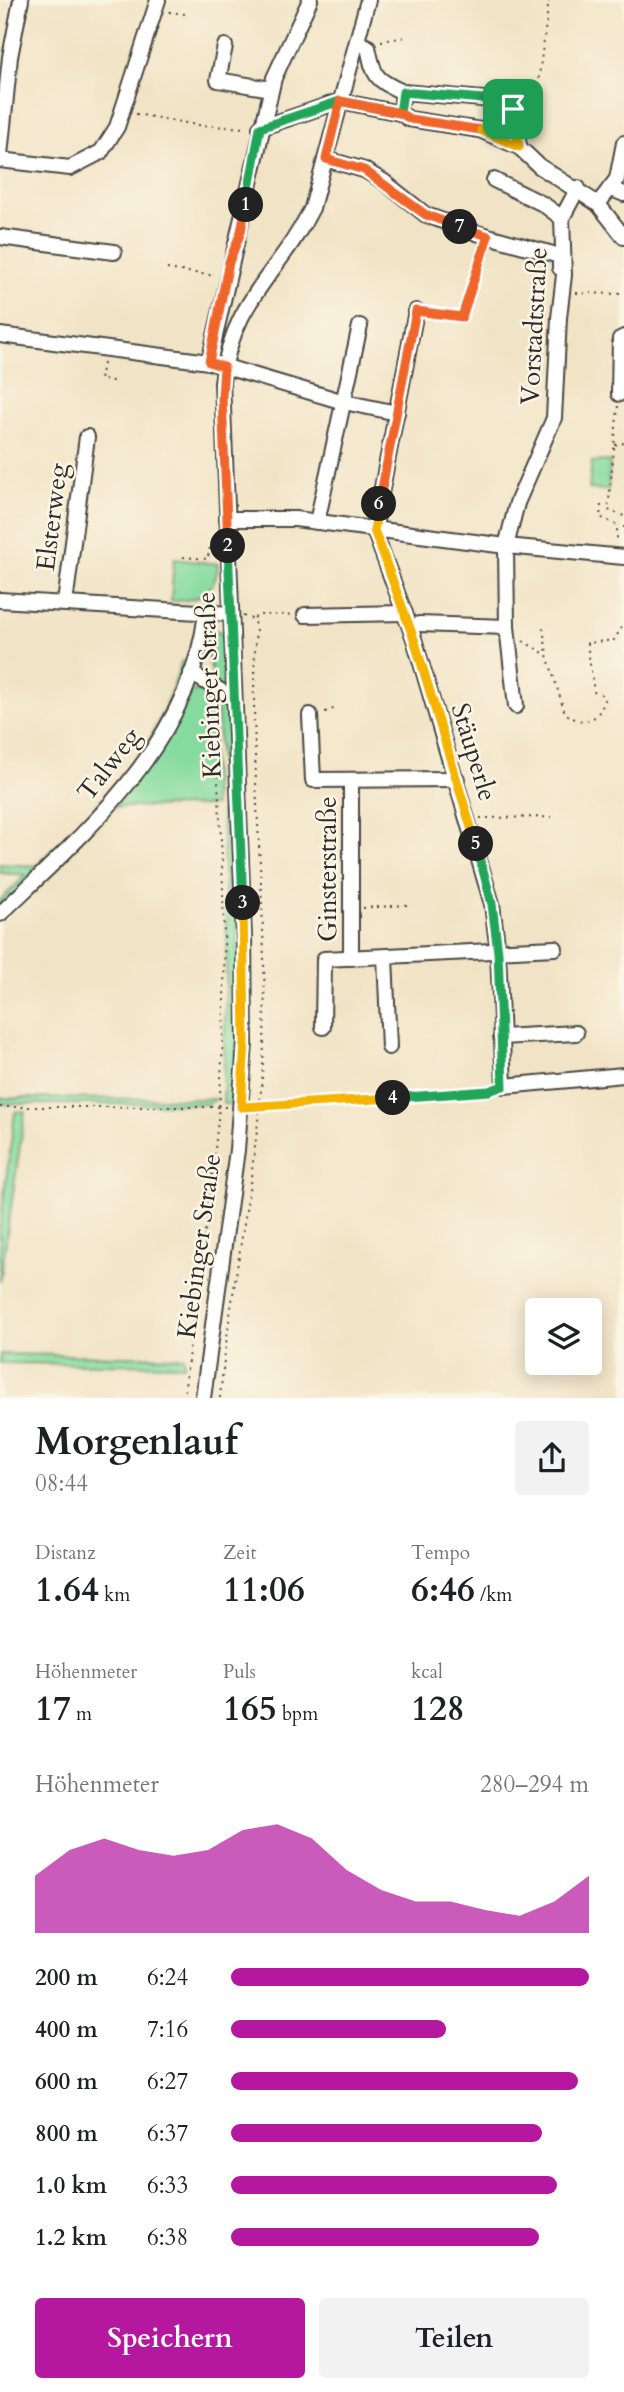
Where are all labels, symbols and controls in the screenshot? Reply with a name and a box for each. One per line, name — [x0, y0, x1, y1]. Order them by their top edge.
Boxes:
pin — [483, 79, 543, 139]
icon: arrive — [494, 90, 532, 128]
pin: 1 — [229, 188, 264, 222]
text: 1 — [241, 191, 250, 217]
pin: 7 — [442, 210, 477, 244]
text: 7 — [455, 213, 464, 239]
street label: Vorstadtstraße — [512, 246, 556, 406]
street label: Elsterweg — [28, 461, 76, 573]
pin: 6 — [362, 486, 396, 522]
text: 6 — [374, 490, 383, 516]
pin: 2 — [210, 528, 246, 564]
text: 2 — [223, 532, 232, 558]
street label: Kiebinger Straße — [188, 591, 230, 779]
street label: Stäuperle — [443, 699, 505, 805]
street label: Talweg — [69, 720, 149, 808]
street label: Ginsterstraße — [310, 796, 345, 942]
pin: 5 — [458, 826, 494, 862]
text: 5 — [471, 830, 480, 856]
pin: 3 — [226, 886, 260, 920]
text: 3 — [238, 889, 247, 915]
pin: 4 — [376, 1080, 410, 1116]
text: 4 — [388, 1084, 397, 1110]
street label: Kiebinger Straße — [169, 1151, 229, 1341]
map controls — [525, 1298, 602, 1375]
button: layers — [525, 1298, 602, 1375]
text: Morgenlauf — [35, 1416, 238, 1468]
button: share — [515, 1421, 589, 1495]
text: 08:44 — [35, 1468, 88, 1499]
text: Distanz — [35, 1540, 96, 1566]
text: Zeit — [223, 1540, 257, 1566]
text: Tempo — [411, 1540, 470, 1566]
text: 1.64 — [35, 1566, 99, 1614]
text: 11:06 — [223, 1566, 305, 1614]
text: 6:46 — [411, 1566, 475, 1614]
text: km — [99, 1582, 130, 1608]
text: /km — [475, 1582, 512, 1608]
text: Höhenmeter — [35, 1659, 137, 1685]
text: Puls — [223, 1659, 256, 1685]
text: kcal — [411, 1659, 443, 1685]
text: 17 — [35, 1685, 71, 1733]
text: 165 — [223, 1685, 277, 1733]
text: 128 — [411, 1685, 465, 1733]
text: m — [71, 1701, 92, 1727]
text: bpm — [277, 1701, 318, 1727]
text: Höhenmeter — [35, 1769, 159, 1800]
text: 280–294 m — [480, 1769, 589, 1800]
text: 200 m — [35, 1962, 98, 1993]
text: 6:24 — [147, 1962, 188, 1993]
text: 400 m — [35, 2014, 98, 2045]
text: 7:16 — [147, 2014, 188, 2045]
text: 600 m — [35, 2066, 98, 2097]
text: 6:27 — [147, 2066, 188, 2097]
text: 800 m — [35, 2118, 98, 2149]
text: 6:37 — [147, 2118, 188, 2149]
text: 1.0 km — [35, 2170, 107, 2201]
text: 6:33 — [147, 2170, 188, 2201]
text: 1.2 km — [35, 2222, 107, 2253]
text: 6:38 — [147, 2222, 188, 2253]
button: Speichern — [35, 2298, 305, 2378]
button: Teilen — [319, 2298, 589, 2378]

